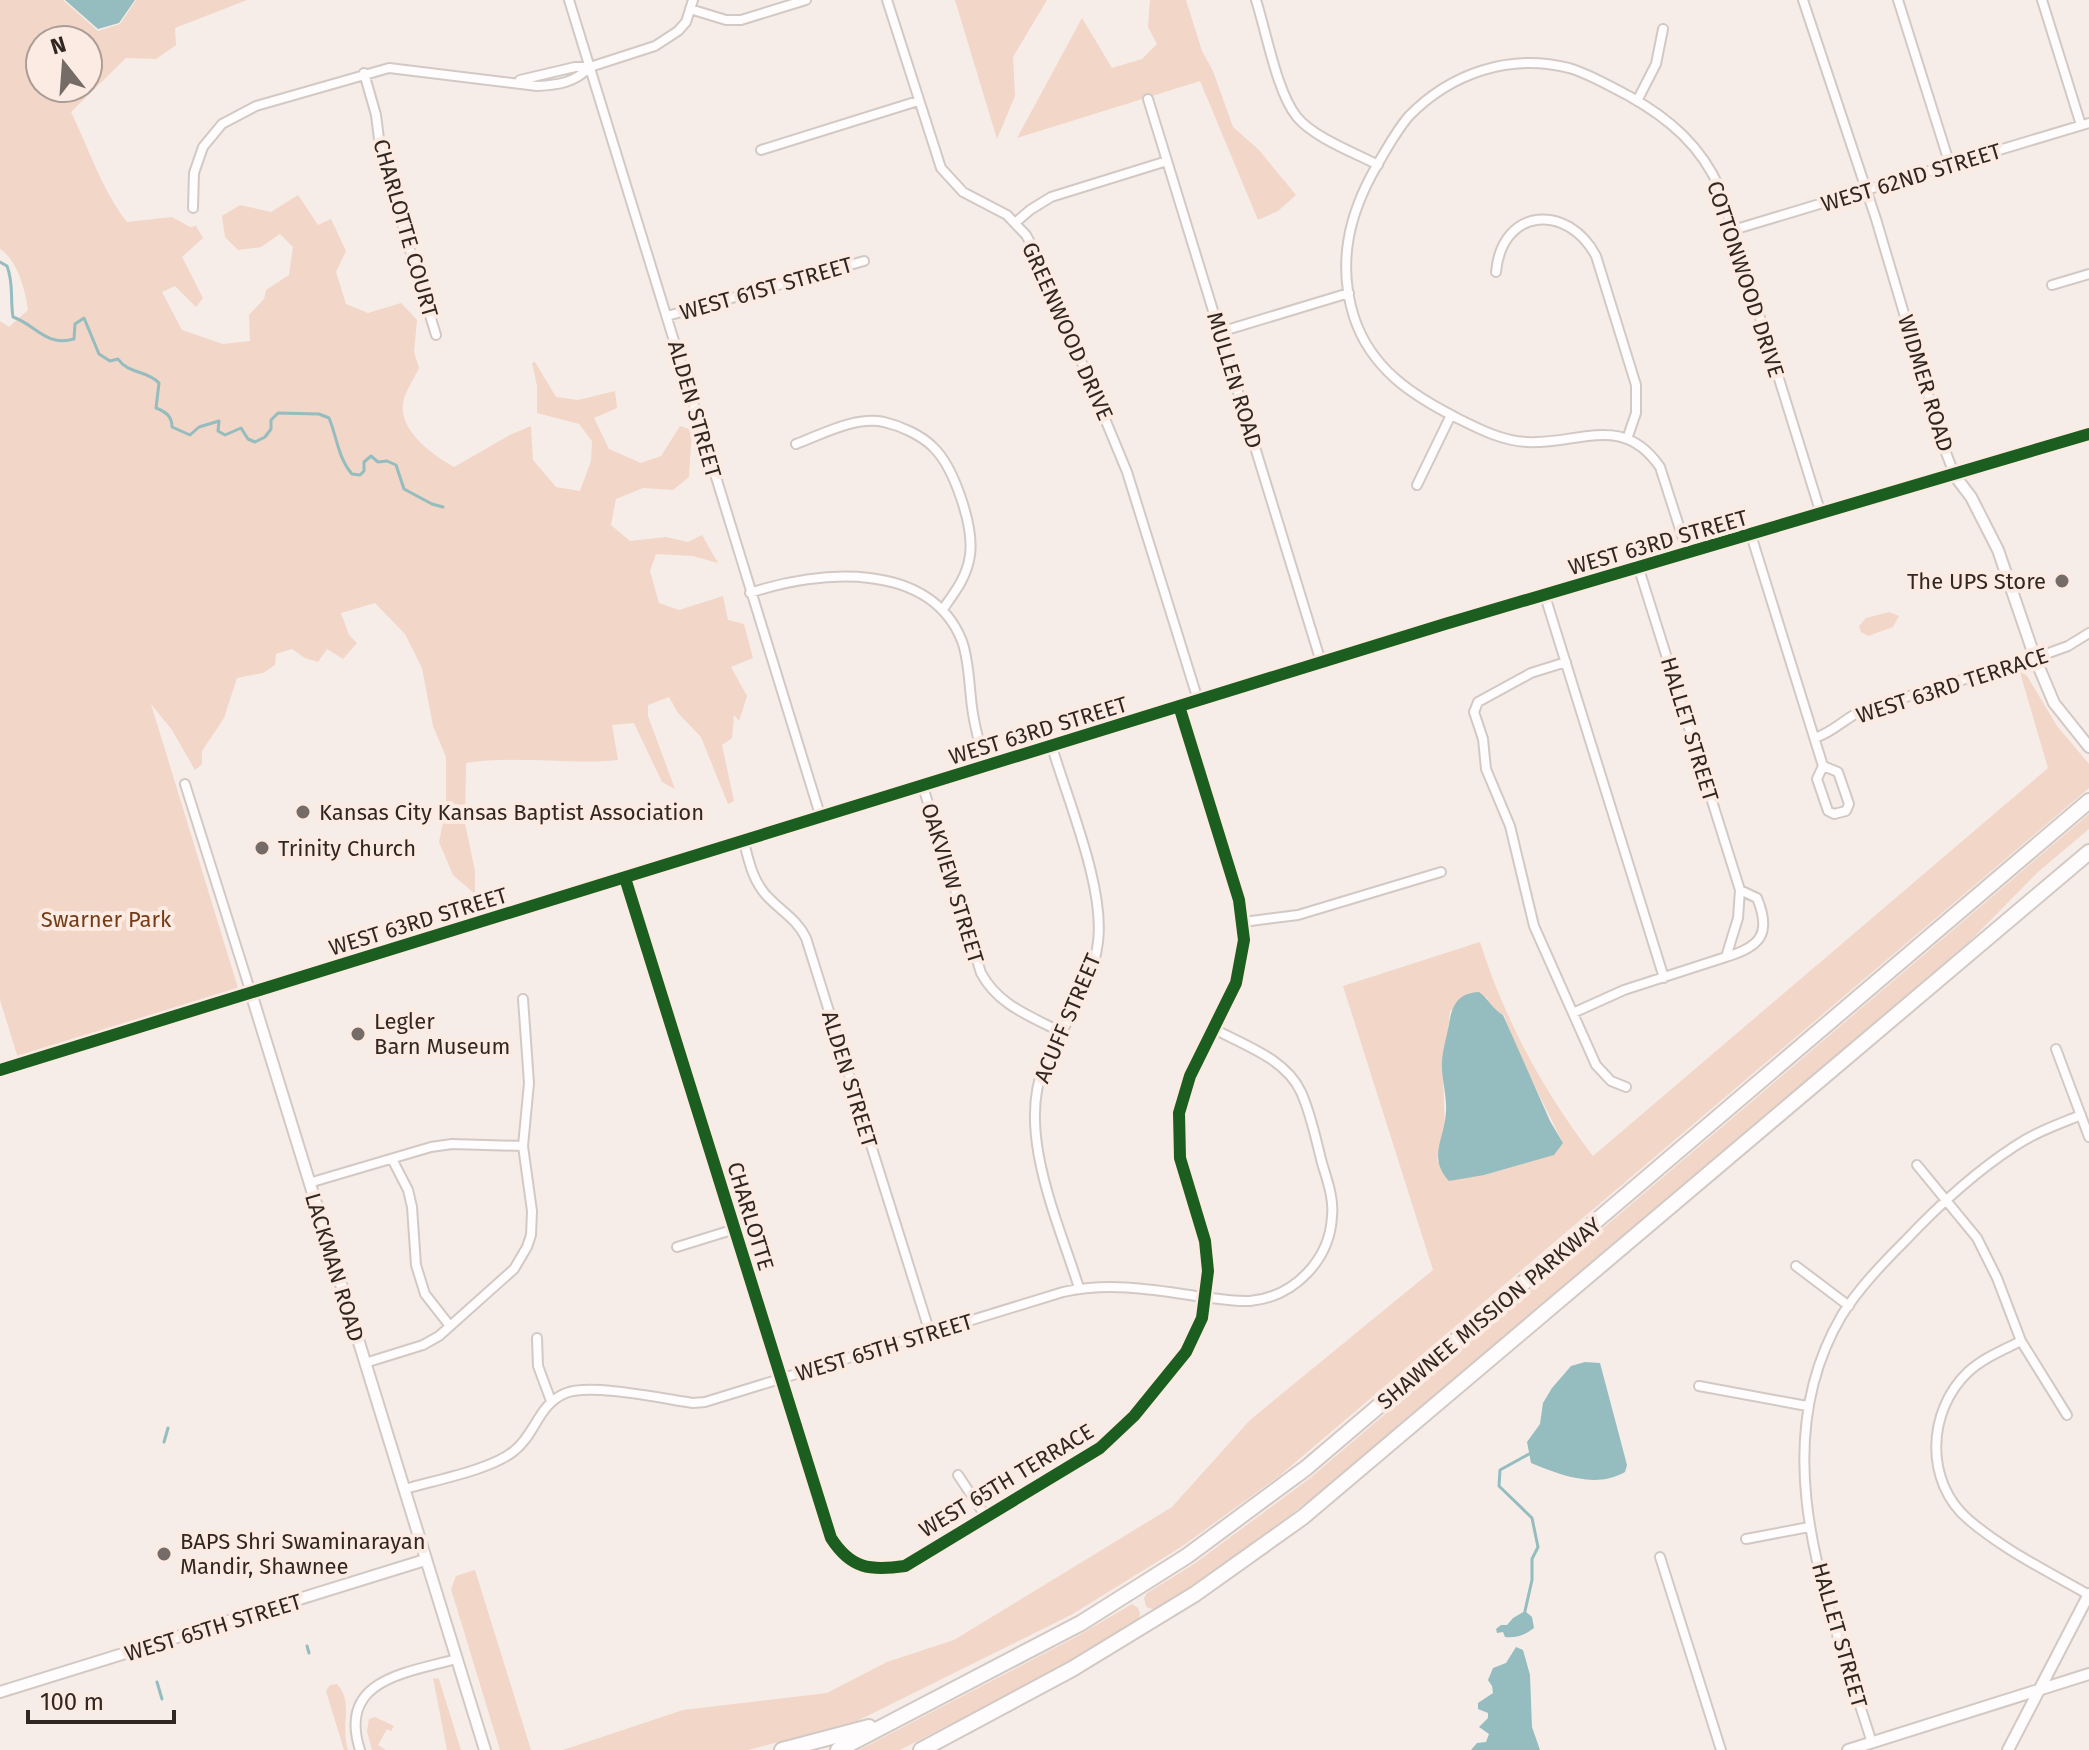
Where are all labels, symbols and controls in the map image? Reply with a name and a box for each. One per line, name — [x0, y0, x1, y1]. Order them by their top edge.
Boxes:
north arrow — [24, 24, 104, 104]
text: N — [47, 30, 69, 60]
street label: CHARLOTTE COURT — [367, 136, 444, 321]
street label: WEST 62ND STREET — [1818, 137, 2005, 218]
street label: COTTONWOOD DRIVE — [1701, 177, 1790, 381]
street label: GREENWOOD DRIVE — [1016, 238, 1119, 425]
street label: WEST 61ST STREET — [677, 251, 856, 326]
street label: MULLEN ROAD — [1201, 309, 1268, 452]
street label: WIDMER ROAD — [1892, 311, 1959, 455]
street label: ALDEN STREET — [662, 337, 727, 481]
street label: WEST 63RD STREET — [1565, 504, 1752, 581]
place label: The UPS Store — [1907, 568, 2046, 595]
marker: The UPS Store — [2053, 572, 2071, 590]
street label: WEST 63RD TERRACE — [1853, 642, 2052, 729]
street label: HALLET STREET — [1655, 654, 1724, 805]
street label: WEST 63RD STREET — [946, 690, 1131, 770]
place label: Kansas City Kansas Baptist Association — [319, 799, 704, 826]
street label: OAKVIEW STREET — [915, 800, 990, 967]
marker: Kansas City Kansas Baptist Association — [294, 803, 312, 821]
place label: Trinity Church — [278, 835, 416, 862]
marker: Trinity Church — [253, 839, 271, 857]
street label: WEST 63RD STREET — [326, 881, 511, 961]
park label: Swarner Park — [41, 906, 172, 933]
street label: ACUFF STREET — [1028, 949, 1107, 1087]
place label: Legler Barn Museum — [374, 1008, 510, 1060]
street label: ALDEN STREET — [816, 1008, 883, 1151]
marker: Legler Barn Museum — [349, 1025, 367, 1043]
street label: CHARLOTTE — [721, 1159, 780, 1274]
street label: LACKMAN ROAD — [299, 1190, 370, 1345]
street label: SHAWNEE MISSION PARKWAY — [1372, 1212, 1607, 1415]
street label: WEST 65TH STREET — [792, 1308, 976, 1387]
street label: WEST 65TH TERRACE — [914, 1418, 1098, 1543]
place label: BAPS Shri Swaminarayan Mandir, Shawnee — [180, 1528, 426, 1580]
marker: BAPS Shri Swaminarayan Mandir, Shawnee — [155, 1545, 173, 1563]
street label: HALLET STREET — [1806, 1560, 1873, 1711]
street label: WEST 65TH STREET — [121, 1588, 305, 1667]
scale bar — [28, 1674, 174, 1724]
text: 100 m — [40, 1688, 104, 1716]

